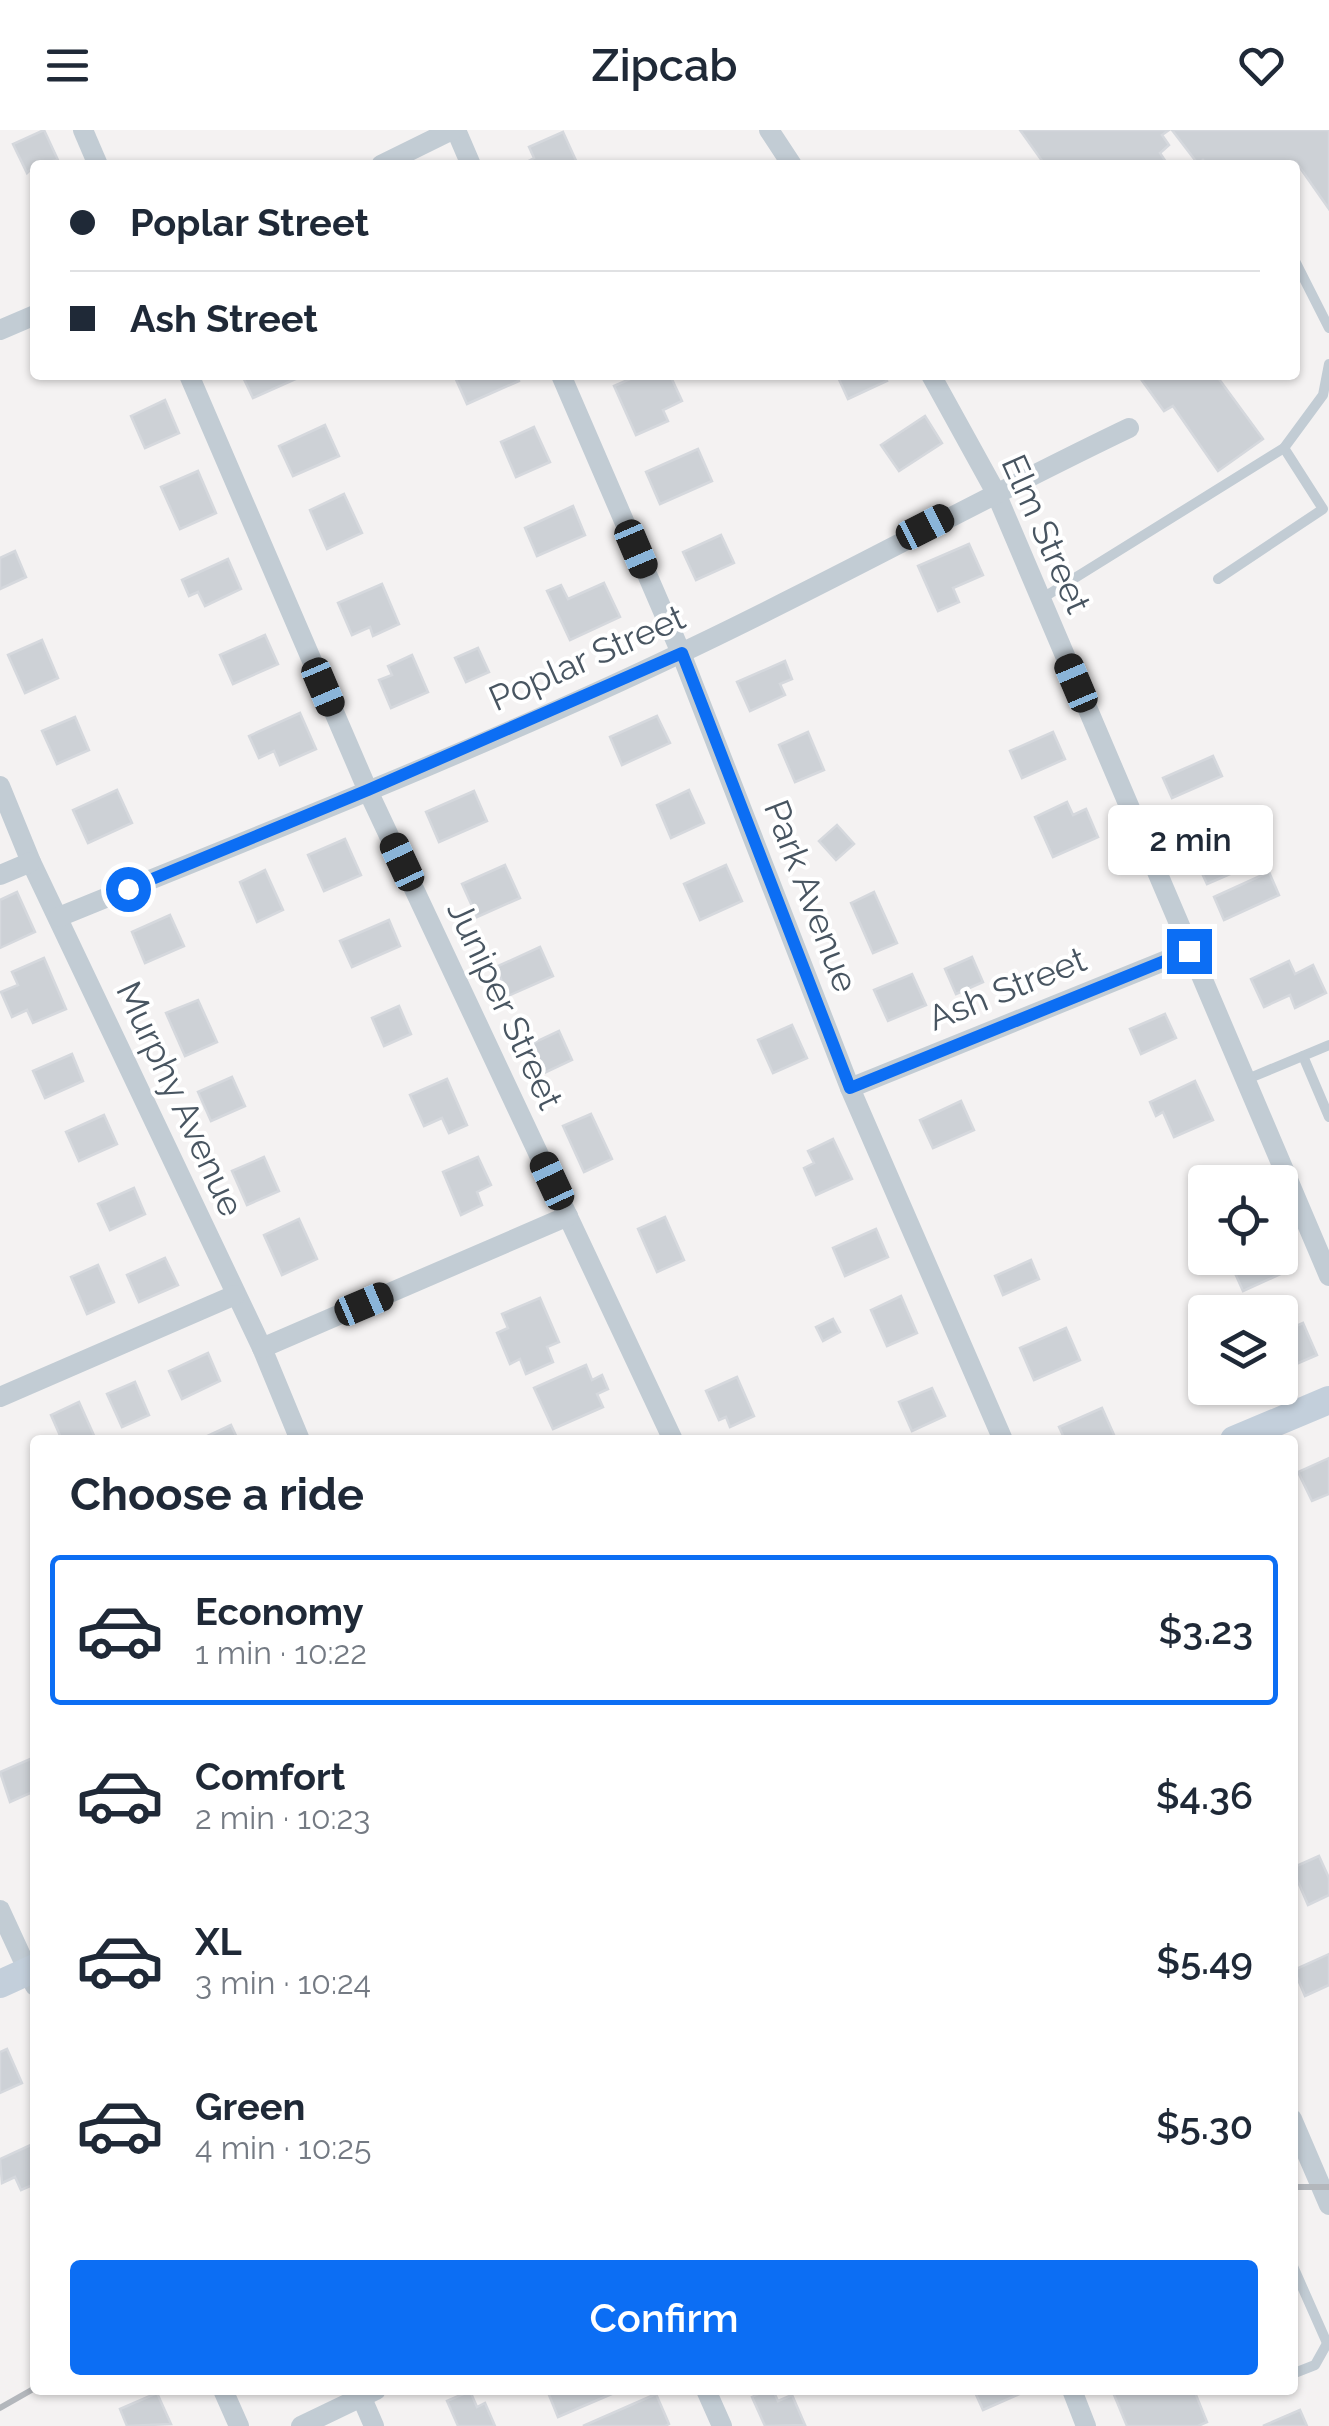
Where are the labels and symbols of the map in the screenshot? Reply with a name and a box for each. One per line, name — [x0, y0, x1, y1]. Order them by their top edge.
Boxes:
street label: Elm Street — [993, 448, 1100, 620]
car — [891, 500, 959, 554]
car — [610, 516, 662, 582]
street label: Poplar Street — [483, 596, 691, 719]
car — [1050, 650, 1102, 716]
car — [297, 654, 349, 720]
street label: Park Avenue — [756, 794, 867, 998]
callout: 2 min — [1106, 806, 1272, 876]
car — [376, 828, 428, 896]
route start — [106, 867, 151, 912]
street label: Juniper Street — [439, 894, 572, 1116]
route end — [1167, 929, 1212, 974]
street label: Ash Street — [922, 938, 1092, 1039]
street label: Murphy Avenue — [108, 975, 253, 1223]
car — [526, 1147, 578, 1215]
car — [331, 1278, 397, 1330]

